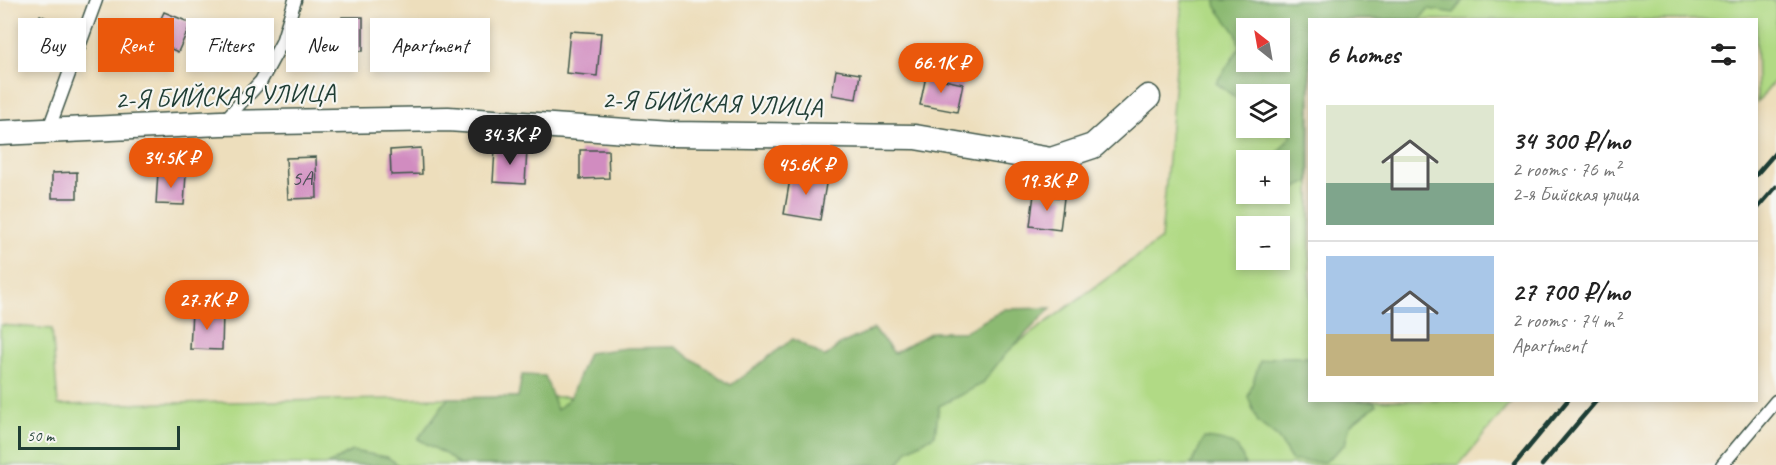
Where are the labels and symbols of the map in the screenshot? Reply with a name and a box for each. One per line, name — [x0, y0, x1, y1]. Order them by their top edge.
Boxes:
north arrow — [1236, 18, 1290, 72]
pin: 66.1K ₽ — [886, 43, 996, 94]
street label: 2-Я БИЙСКАЯ УЛИЦА — [114, 76, 337, 116]
street label: 2-Я БИЙСКАЯ УЛИЦА — [601, 83, 824, 123]
pin: 34.3K ₽ — [455, 115, 565, 166]
pin: 34.5K ₽ — [116, 138, 226, 189]
pin: 45.6K ₽ — [751, 145, 861, 196]
pin: 19.3K ₽ — [992, 161, 1102, 212]
house number: 5А — [292, 164, 313, 192]
pin: 27.7K ₽ — [152, 280, 262, 331]
scale bar — [18, 423, 180, 450]

